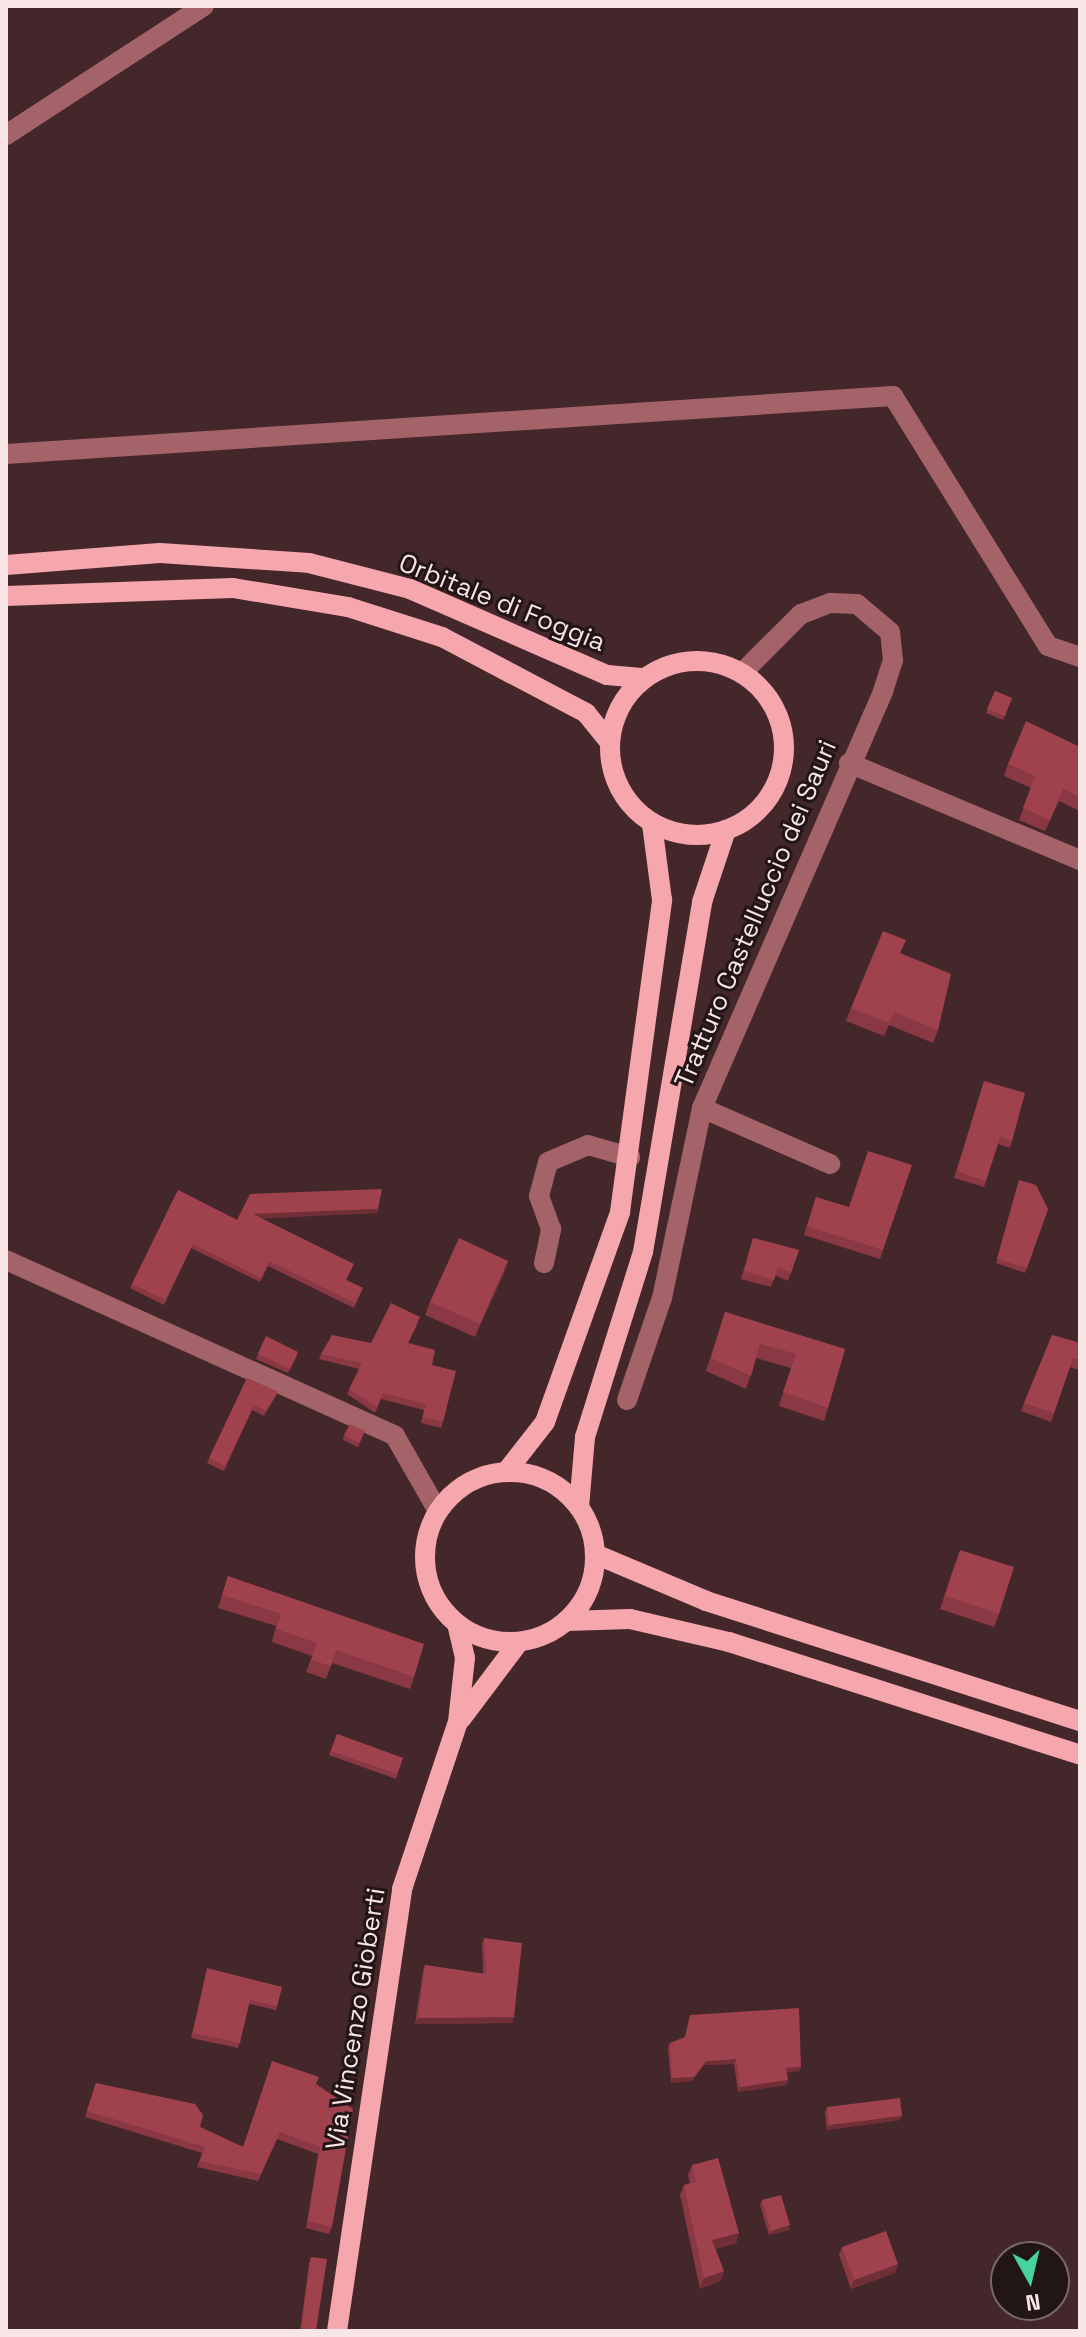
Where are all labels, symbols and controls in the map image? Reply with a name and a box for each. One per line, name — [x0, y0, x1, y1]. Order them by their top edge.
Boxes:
street label: Orbitale di Foggia — [394, 547, 610, 659]
street label: Tratturo Castelluccio dei Sauri — [668, 736, 844, 1092]
street label: Via Vincenzo Gioberti — [320, 1886, 392, 2152]
north arrow — [990, 2241, 1070, 2321]
text: N — [1024, 2288, 1042, 2318]

